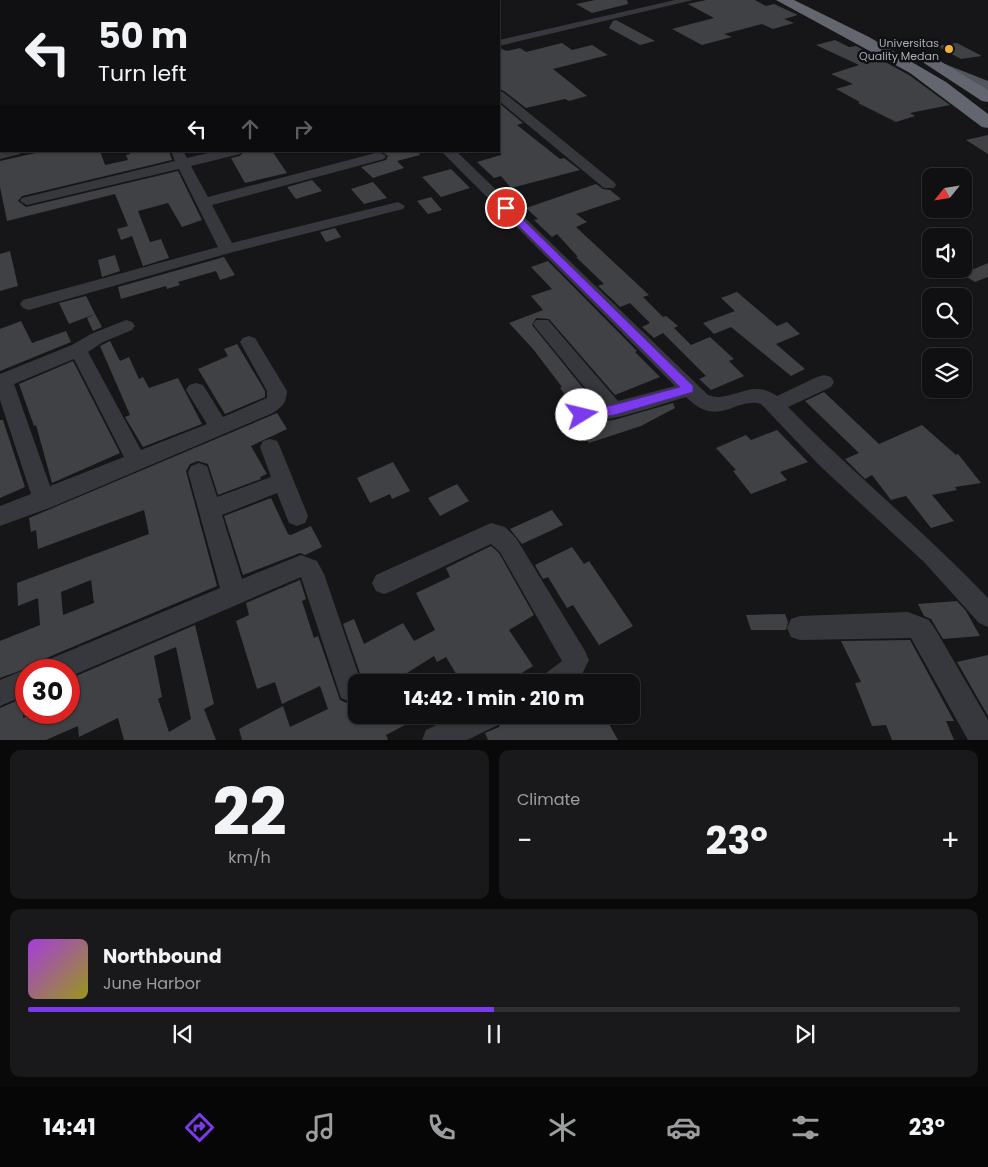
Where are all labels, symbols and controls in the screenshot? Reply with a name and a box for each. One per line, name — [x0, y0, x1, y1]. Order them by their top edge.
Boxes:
text: 50 m — [98, 11, 188, 60]
icon: left — [15, 20, 80, 85]
place label: Universitas Quality Medan — [859, 35, 939, 64]
marker: Universitas Quality Medan — [943, 43, 955, 55]
text: Turn left — [98, 58, 186, 89]
icon: left — [183, 115, 211, 143]
icon: ahead — [236, 115, 264, 143]
icon: right — [289, 115, 317, 143]
north arrow — [922, 168, 972, 218]
map controls — [922, 168, 972, 398]
pin — [485, 187, 527, 229]
icon: arrive — [492, 194, 520, 222]
button: sound — [922, 228, 972, 278]
button: search — [922, 288, 972, 338]
button: layers — [922, 348, 972, 398]
position arrow — [555, 388, 607, 440]
speed limit sign: 30 — [15, 659, 80, 724]
text: 14:42 · 1 min · 210 m — [404, 685, 584, 712]
text: 22 — [212, 767, 287, 858]
text: Climate — [517, 788, 580, 811]
text: 23° — [706, 814, 768, 867]
text: − — [517, 821, 532, 860]
text: + — [941, 821, 960, 860]
text: km/h — [228, 846, 271, 869]
text: Northbound — [103, 943, 222, 970]
text: June Harbor — [103, 972, 201, 995]
icon: previous — [169, 1020, 197, 1048]
icon: pause — [480, 1020, 508, 1048]
icon: next — [791, 1020, 819, 1048]
icon: directions — [182, 1110, 217, 1145]
icon: music — [303, 1110, 338, 1145]
icon: phone — [424, 1110, 459, 1145]
icon: climate — [545, 1110, 580, 1145]
icon: car — [666, 1110, 701, 1145]
icon: filters — [788, 1110, 823, 1145]
text: 14:41 — [43, 1112, 96, 1143]
text: 23° — [909, 1112, 945, 1143]

